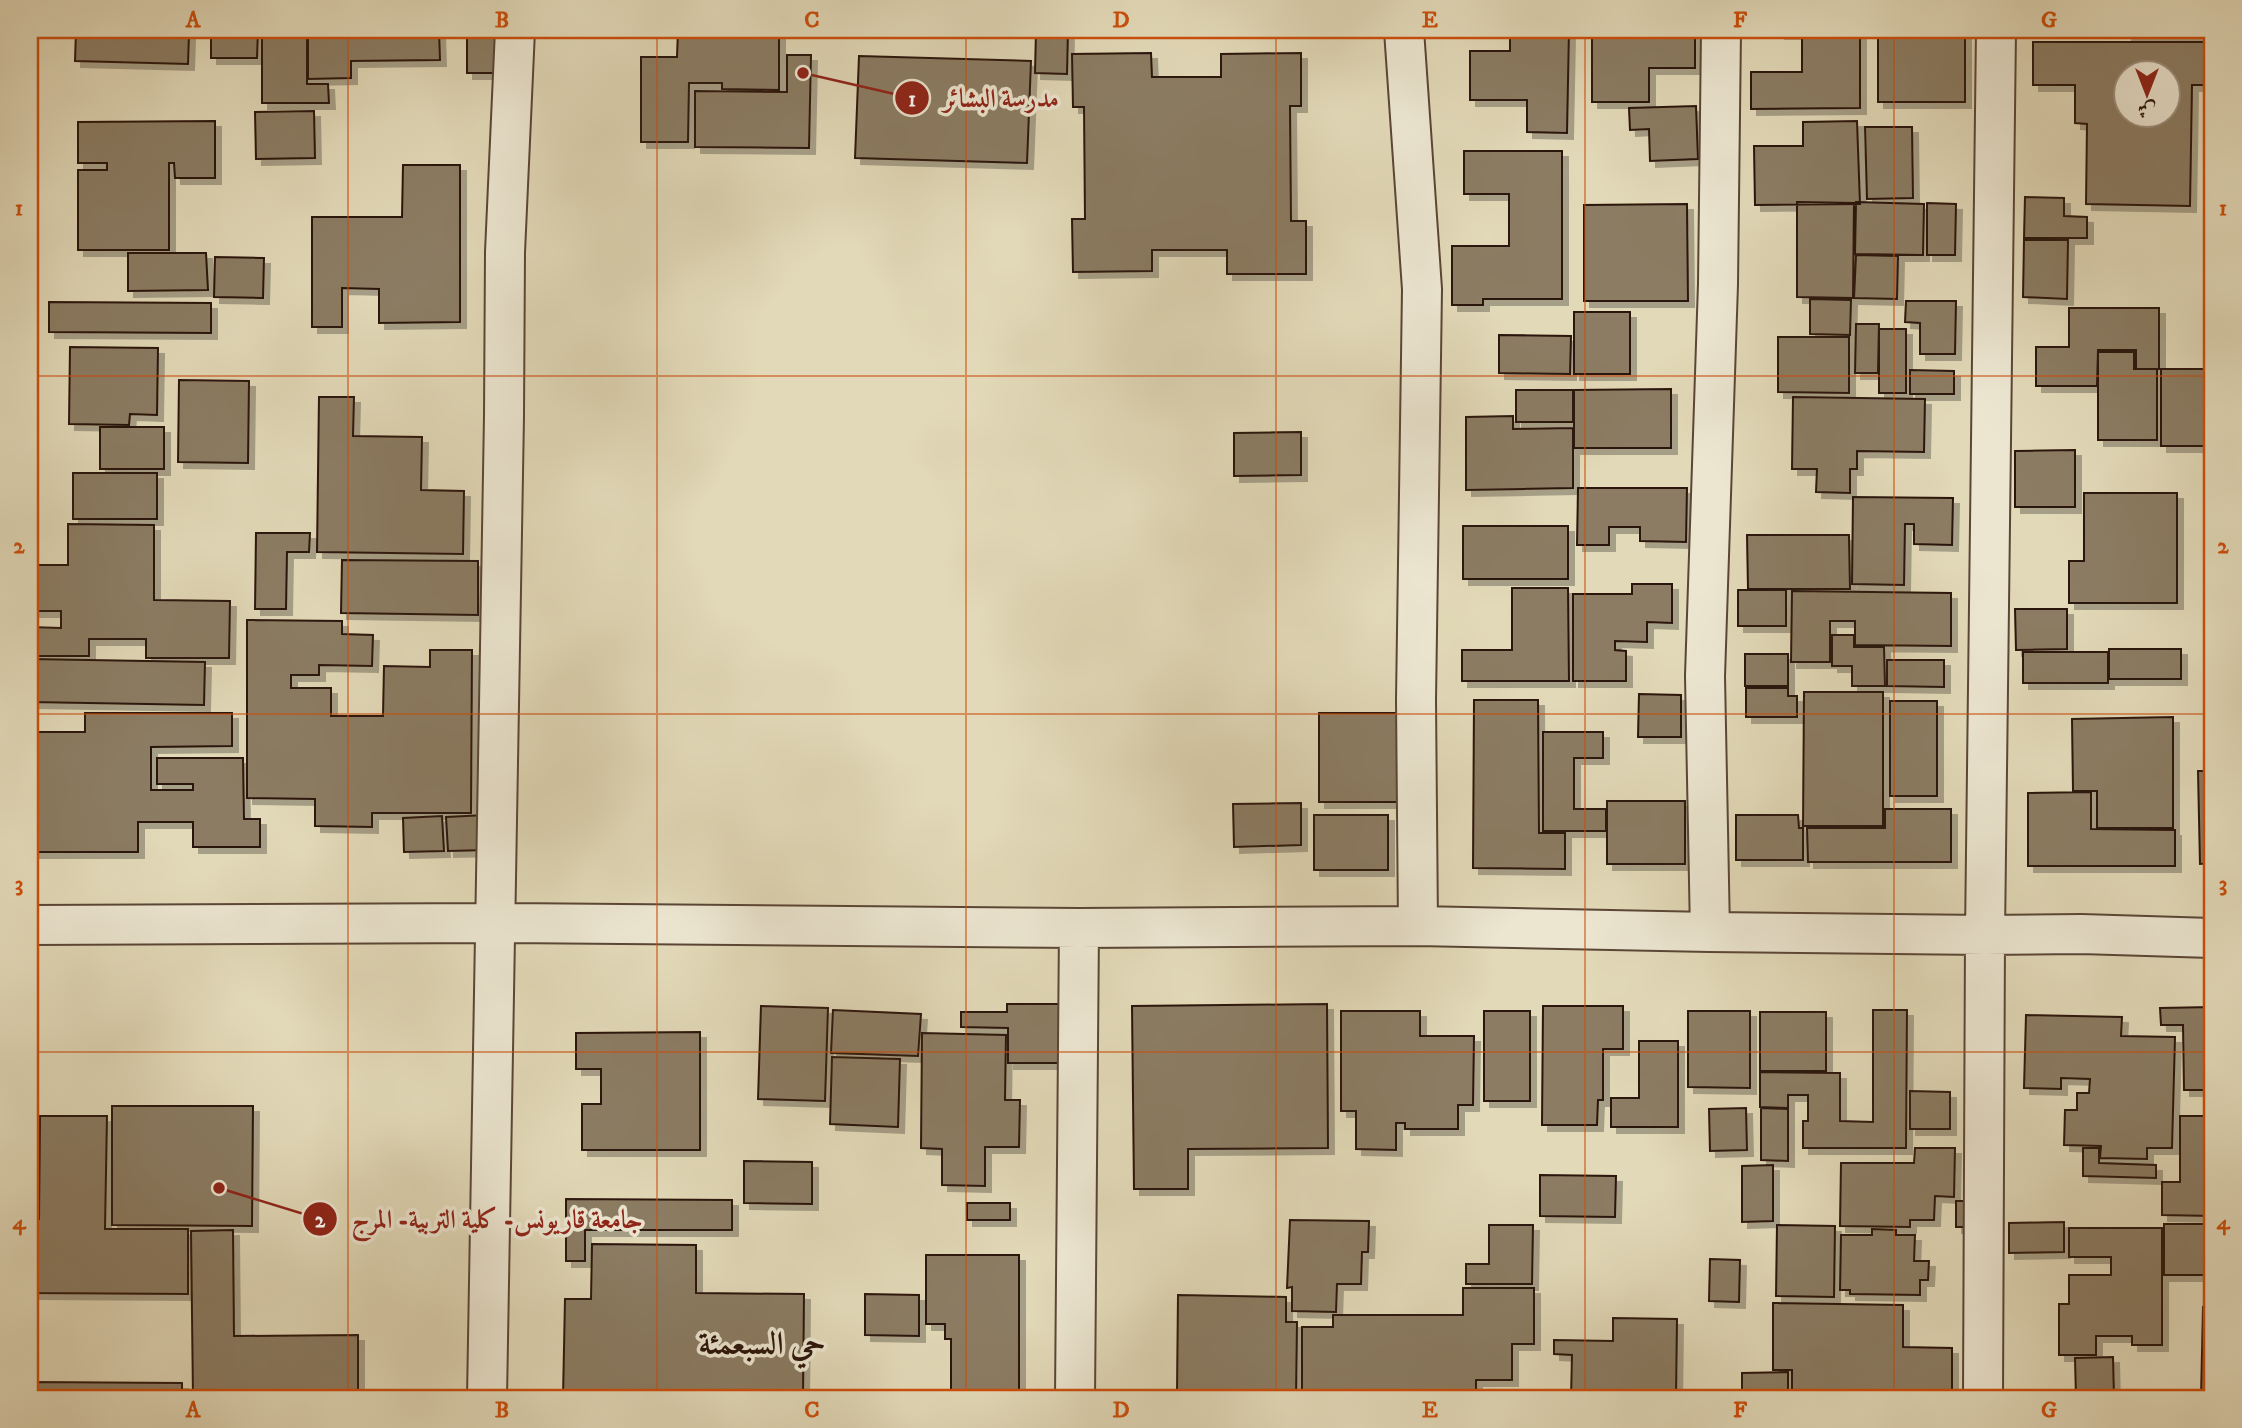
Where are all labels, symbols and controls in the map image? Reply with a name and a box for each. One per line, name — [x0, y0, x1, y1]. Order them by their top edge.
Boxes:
text: A — [185, 6, 202, 35]
text: B — [495, 6, 509, 35]
text: C — [804, 6, 820, 35]
text: D — [1112, 6, 1130, 35]
text: E — [1422, 6, 1438, 35]
text: F — [1733, 6, 1748, 35]
text: G — [2041, 6, 2057, 35]
north arrow — [2112, 60, 2182, 130]
callout: مدرسة البشائر — [894, 75, 1073, 122]
text: مدرسة البشائر — [940, 83, 1059, 116]
text: 1 — [908, 87, 916, 113]
text: ش — [2138, 98, 2156, 121]
text: 1 — [15, 194, 23, 223]
text: 1 — [2219, 194, 2227, 223]
text: 2 — [13, 532, 25, 561]
text: 2 — [2217, 532, 2229, 561]
text: 3 — [15, 870, 23, 899]
text: 3 — [2219, 870, 2227, 899]
callout: جامعة قاريونس- كلية التربية- المرج — [303, 1196, 657, 1243]
text: جامعة قاريونس- كلية التربية- المرج — [351, 1204, 643, 1242]
text: 4 — [12, 1208, 27, 1237]
text: 2 — [315, 1208, 326, 1234]
text: 4 — [2216, 1208, 2231, 1237]
district label: حي السبعمئة — [699, 1325, 825, 1369]
text: A — [185, 1396, 202, 1425]
text: B — [495, 1396, 509, 1425]
text: C — [804, 1396, 820, 1425]
text: D — [1112, 1396, 1130, 1425]
text: E — [1422, 1396, 1438, 1425]
text: F — [1733, 1396, 1748, 1425]
text: G — [2041, 1396, 2057, 1425]

